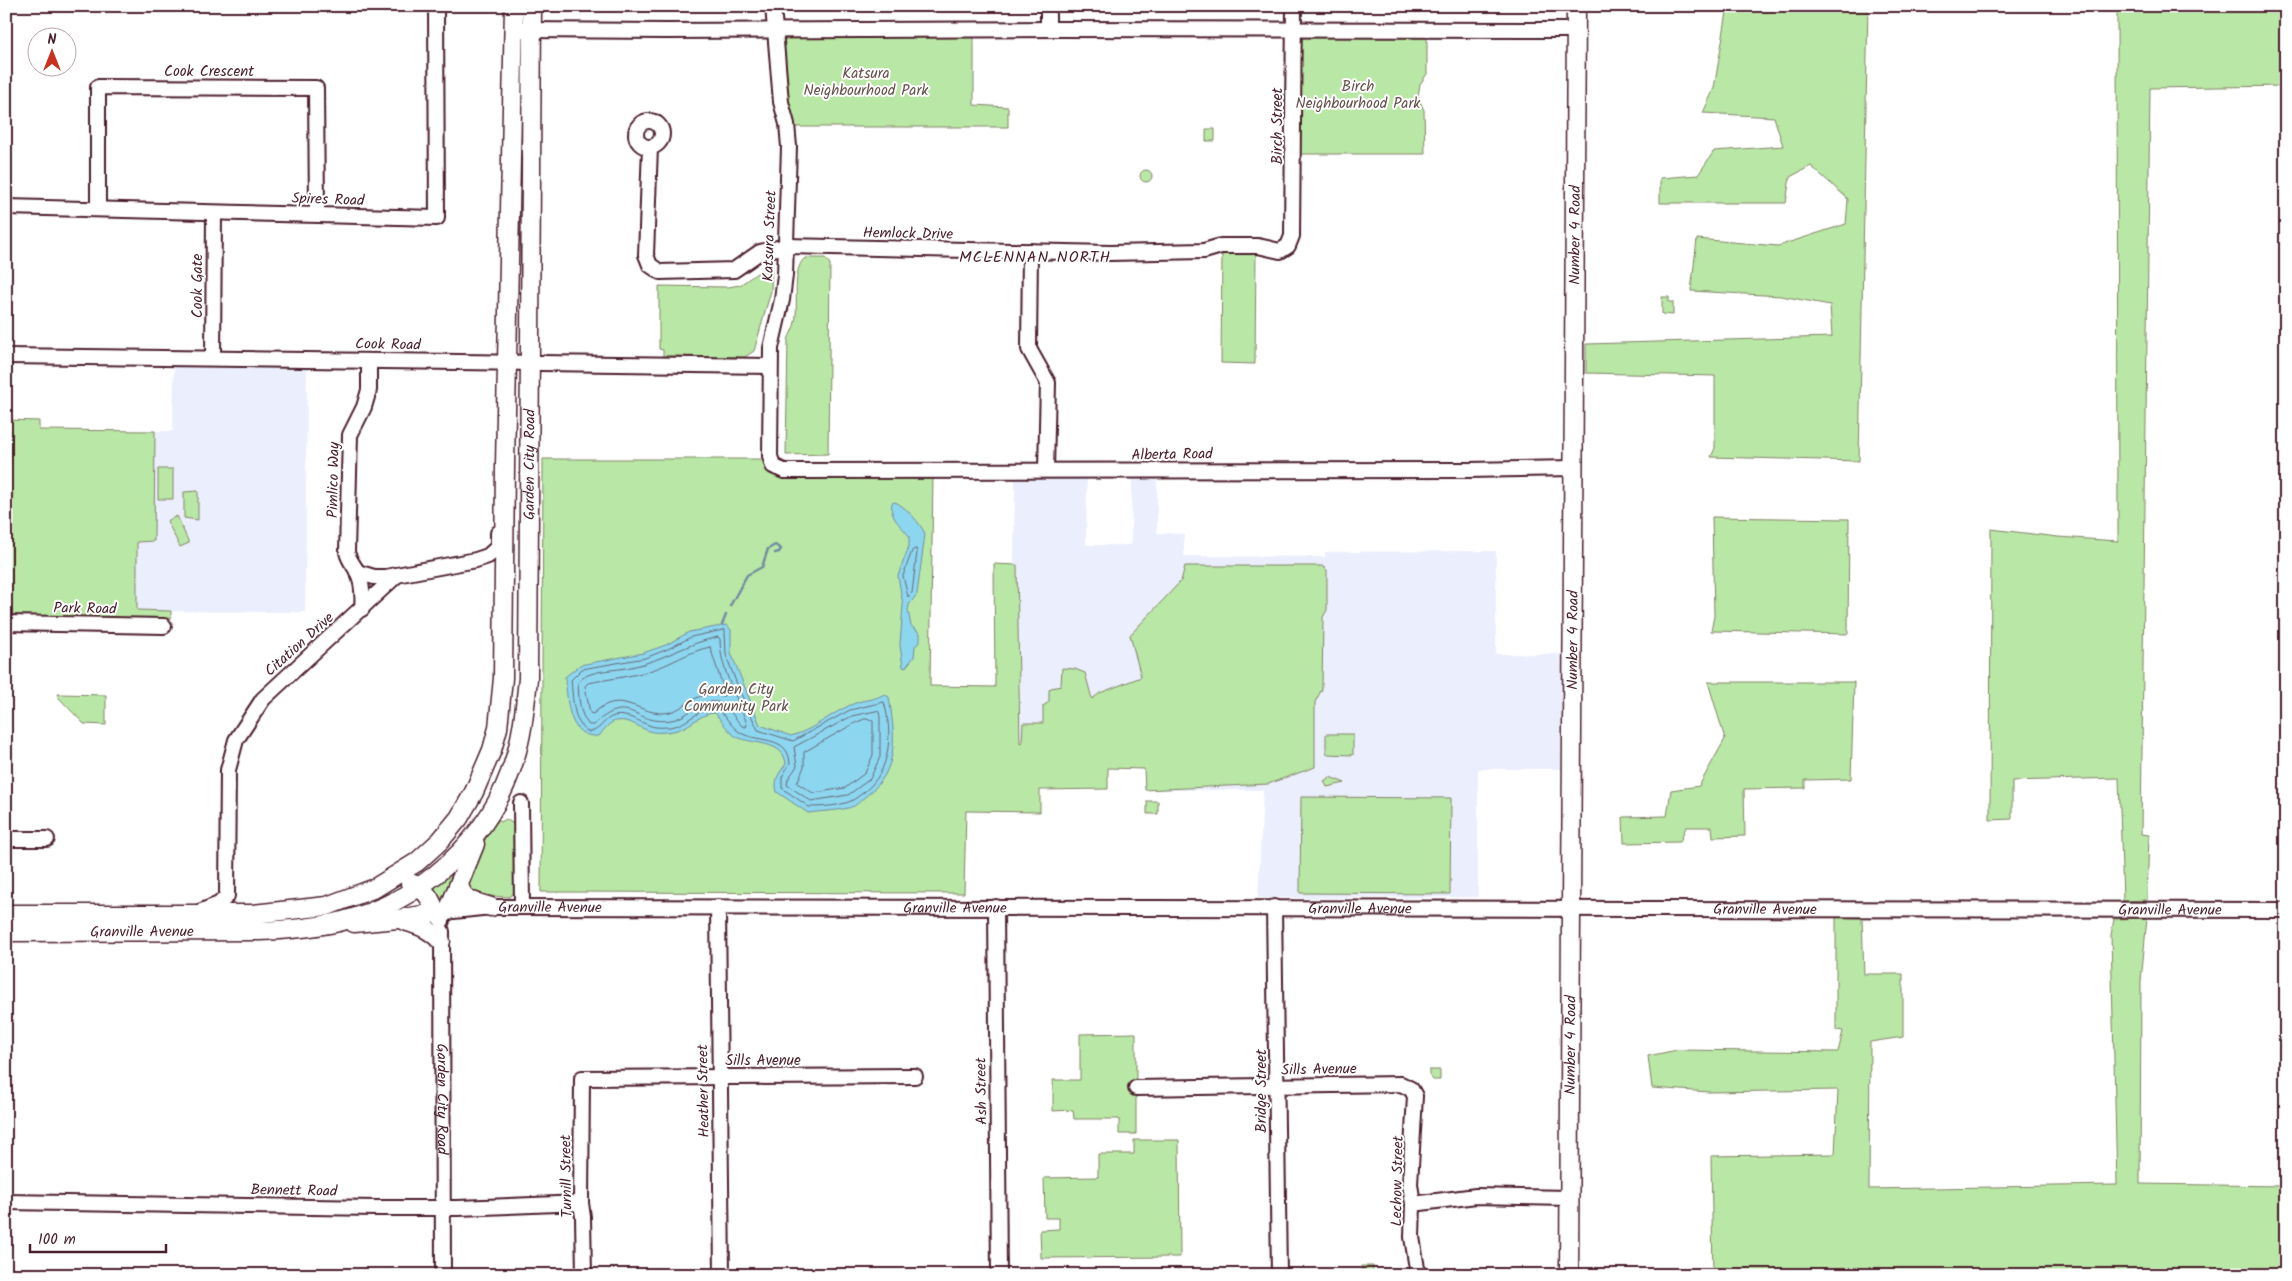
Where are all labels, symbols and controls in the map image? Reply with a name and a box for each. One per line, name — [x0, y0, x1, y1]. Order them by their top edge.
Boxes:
north arrow — [28, 28, 78, 78]
text: N — [48, 29, 57, 51]
street label: Cook Crescent — [164, 60, 254, 84]
park label: Katsura Neighbourhood Park — [804, 62, 929, 103]
park label: Birch Neighbourhood Park — [1296, 75, 1421, 116]
street label: Birch Street — [1266, 87, 1290, 164]
street label: Number 4 Road — [1563, 185, 1588, 285]
street label: Spires Road — [291, 187, 365, 213]
street label: Katsura Street — [756, 190, 784, 282]
street label: Hemlock Drive — [863, 221, 954, 247]
district label: MCLENNAN NORTH — [959, 245, 1111, 270]
street label: Cook Gate — [186, 254, 210, 318]
street label: Cook Road — [355, 332, 422, 358]
street label: Garden City Road — [518, 408, 543, 520]
street label: Pimlico Way — [321, 441, 347, 518]
street label: Alberta Road — [1131, 442, 1213, 468]
street label: Number 4 Road — [1561, 590, 1586, 690]
street label: Park Road — [53, 596, 117, 622]
street label: Citation Drive — [259, 607, 340, 683]
park label: Garden City Community Park — [684, 678, 789, 719]
street label: Granville Avenue — [498, 896, 602, 920]
street label: Granville Avenue — [903, 897, 1007, 921]
street label: Granville Avenue — [1308, 897, 1412, 922]
street label: Granville Avenue — [1713, 898, 1817, 922]
street label: Granville Avenue — [2118, 899, 2222, 923]
street label: Granville Avenue — [90, 920, 194, 945]
street label: Number 4 Road — [1559, 995, 1584, 1095]
street label: Garden City Road — [429, 1043, 454, 1155]
street label: Heather Street — [691, 1044, 717, 1138]
street label: Sills Avenue — [725, 1049, 801, 1073]
street label: Bridge Street — [1250, 1049, 1274, 1133]
street label: Ash Street — [969, 1057, 995, 1125]
street label: Sills Avenue — [1281, 1057, 1357, 1083]
street label: Turnill Street — [554, 1134, 580, 1218]
street label: Lechow Street — [1385, 1135, 1411, 1227]
street label: Bennett Road — [250, 1178, 338, 1204]
scale bar — [30, 1221, 166, 1253]
text: 100 m — [38, 1228, 76, 1252]

